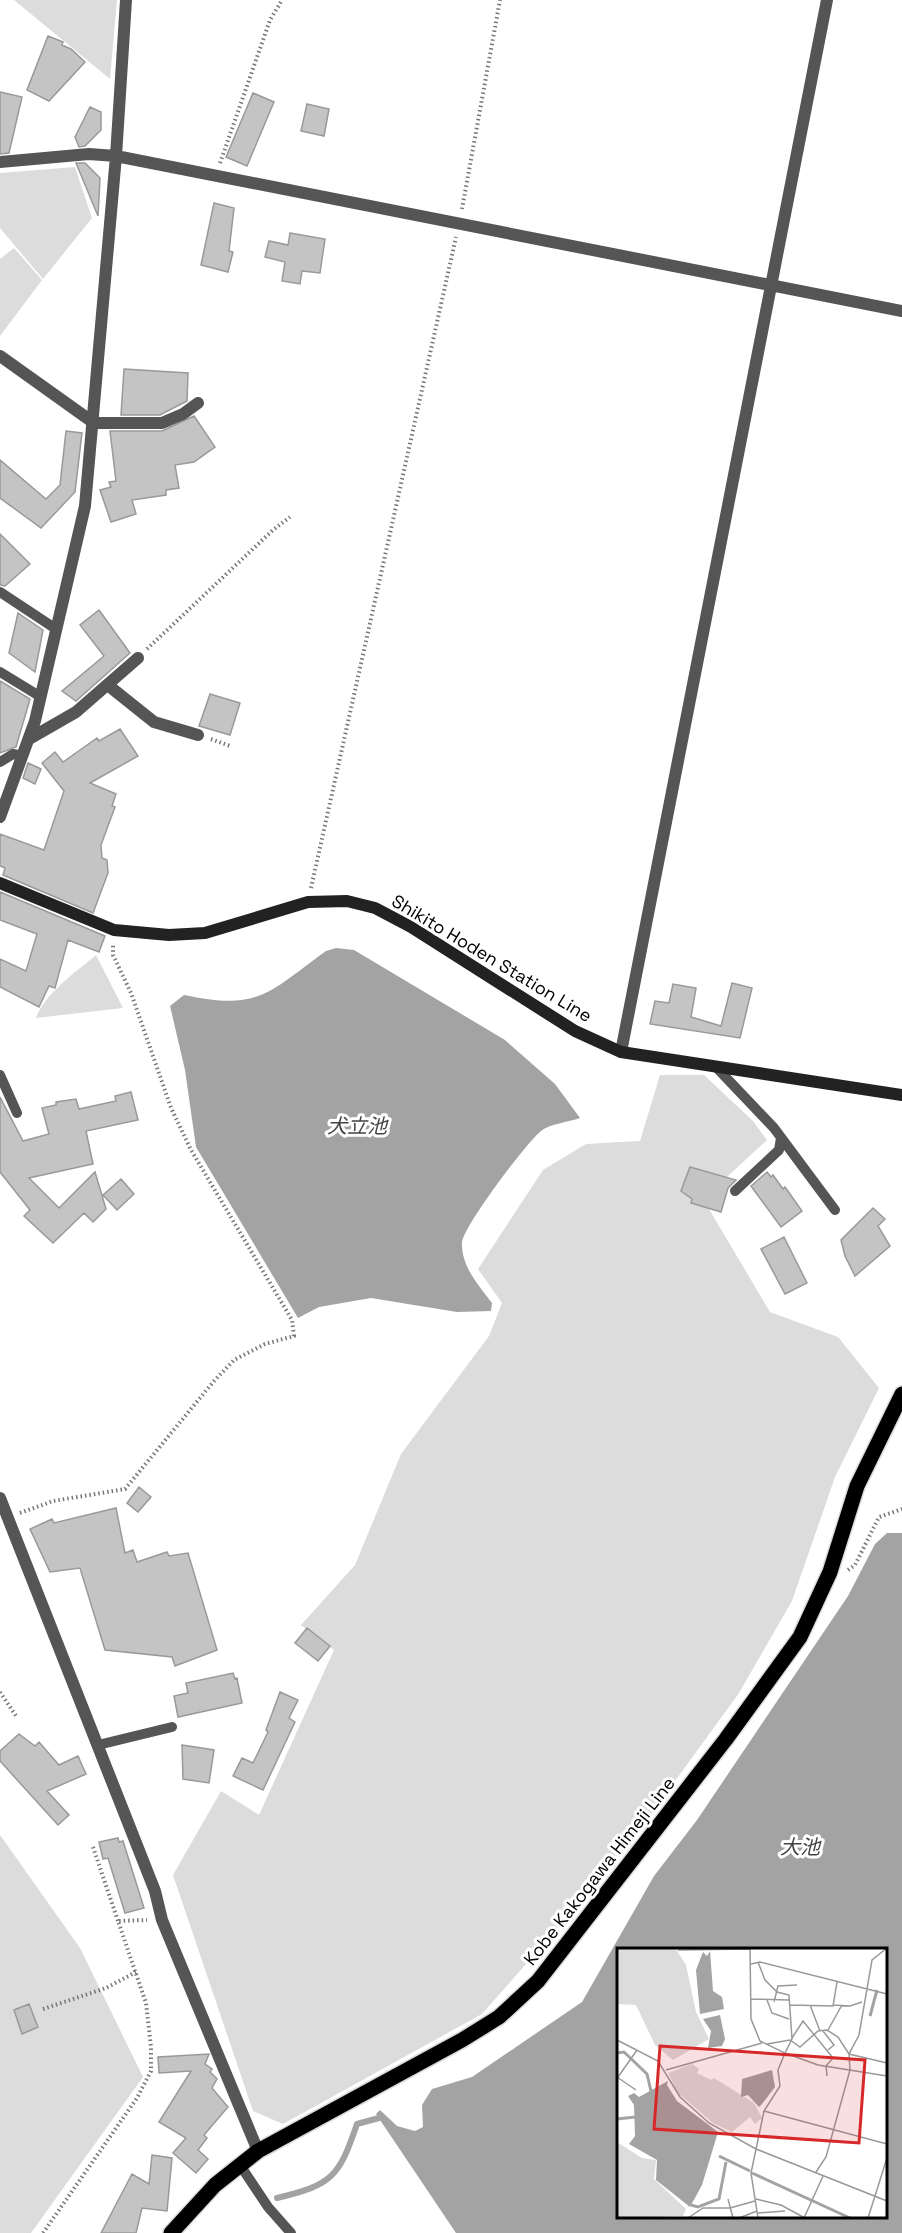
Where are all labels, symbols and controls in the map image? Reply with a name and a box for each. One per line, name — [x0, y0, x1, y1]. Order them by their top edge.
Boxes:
street label: Shikito Hoden Station Line — [388, 889, 596, 1027]
water label: 犬立池 — [327, 1113, 389, 1139]
street label: Kobe Kakogawa Himeji Line — [518, 1772, 680, 1970]
water label: 大池 — [780, 1834, 822, 1860]
inset map — [617, 1948, 887, 2218]

